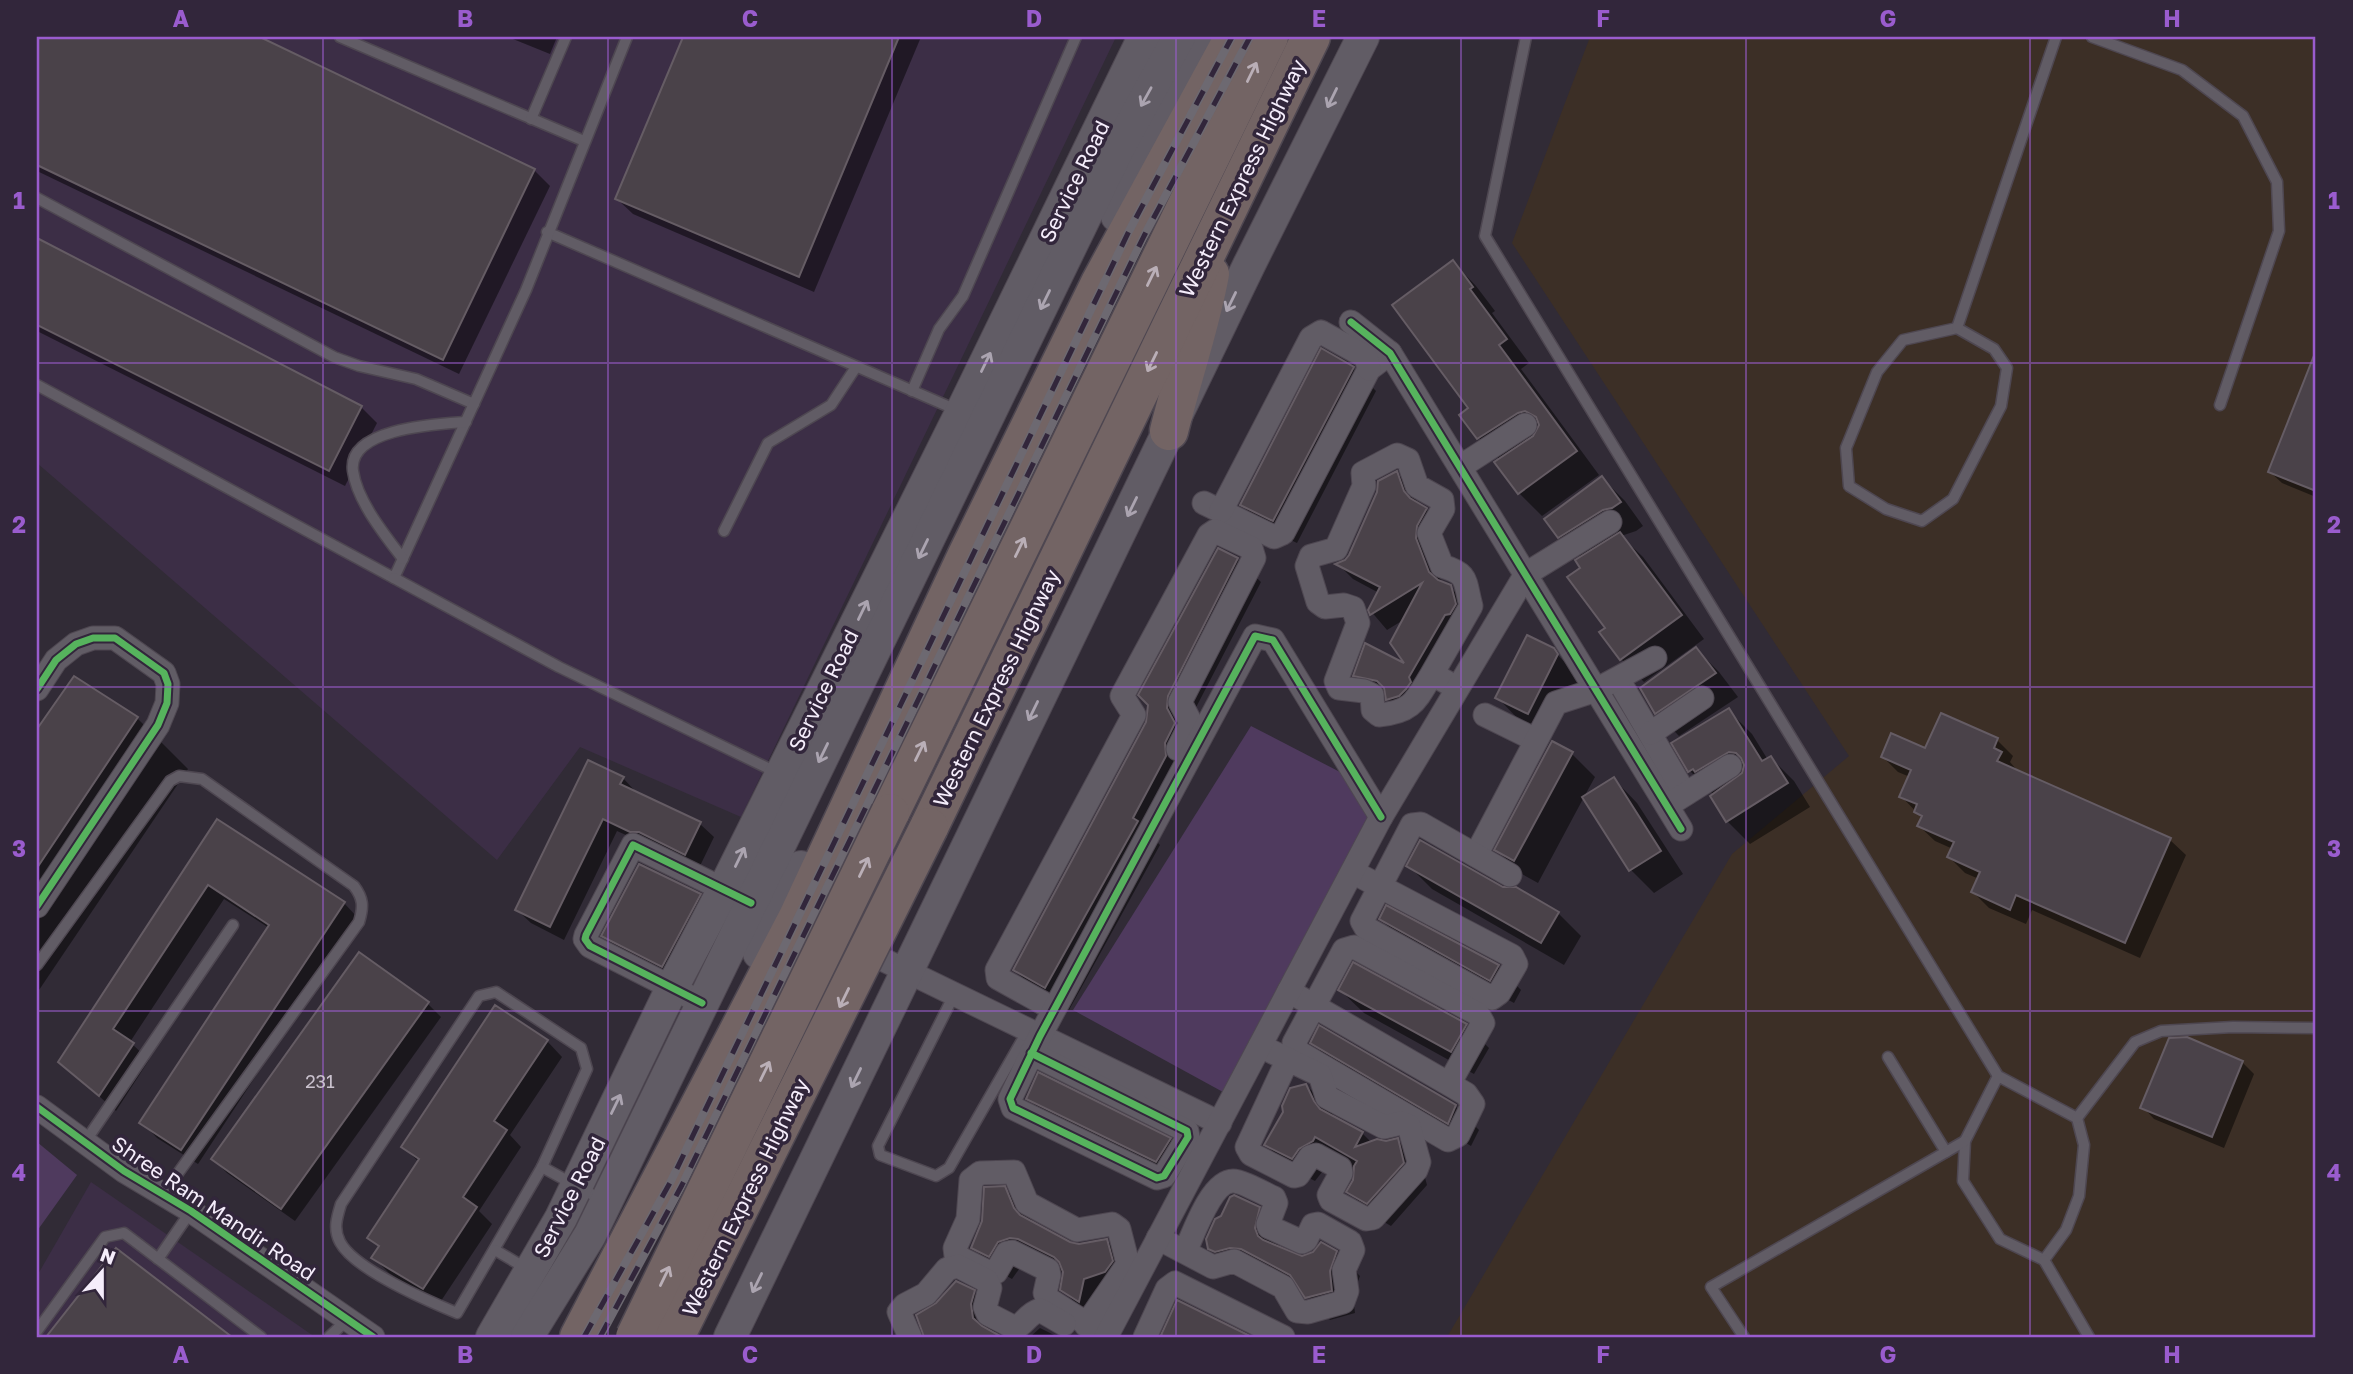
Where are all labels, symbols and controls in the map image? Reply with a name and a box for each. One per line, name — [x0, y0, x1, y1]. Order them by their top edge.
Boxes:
text: A — [173, 4, 190, 32]
text: B — [457, 4, 473, 32]
text: C — [742, 4, 758, 32]
text: D — [1026, 4, 1042, 32]
text: E — [1312, 4, 1326, 32]
text: F — [1596, 4, 1610, 32]
text: G — [1880, 4, 1896, 32]
text: H — [2163, 4, 2181, 32]
street label: Western Express Highway — [1173, 55, 1311, 301]
one-way arrow — [1245, 62, 1259, 83]
one-way arrow — [1139, 86, 1153, 106]
one-way arrow — [1325, 87, 1339, 108]
street label: Service Road — [1033, 116, 1115, 246]
text: 1 — [13, 186, 25, 214]
text: 1 — [2328, 186, 2340, 214]
one-way arrow — [1146, 266, 1159, 287]
one-way arrow — [1038, 289, 1052, 310]
one-way arrow — [1224, 291, 1238, 312]
one-way arrow — [1145, 351, 1158, 372]
one-way arrow — [980, 352, 993, 373]
one-way arrow — [1125, 496, 1139, 517]
text: 2 — [12, 510, 26, 538]
text: 2 — [2327, 510, 2341, 538]
one-way arrow — [1014, 537, 1027, 558]
one-way arrow — [916, 538, 930, 559]
street label: Western Express Highway — [927, 565, 1065, 811]
one-way arrow — [857, 600, 871, 620]
street label: Service Road — [782, 625, 864, 755]
one-way arrow — [1026, 700, 1040, 721]
one-way arrow — [914, 741, 928, 762]
one-way arrow — [816, 742, 830, 763]
text: 3 — [12, 834, 26, 862]
text: 3 — [2327, 834, 2341, 862]
one-way arrow — [733, 847, 747, 868]
one-way arrow — [858, 857, 871, 878]
one-way arrow — [837, 987, 851, 1008]
one-way arrow — [758, 1061, 772, 1082]
one-way arrow — [849, 1067, 862, 1088]
house number: 231 — [305, 1070, 335, 1092]
street label: Western Express Highway — [676, 1074, 814, 1320]
one-way arrow — [609, 1094, 623, 1115]
street label: Shree Ram Mandir Road — [107, 1130, 321, 1286]
street label: Service Road — [527, 1132, 611, 1262]
text: 4 — [12, 1158, 26, 1186]
text: 4 — [2327, 1158, 2341, 1186]
north arrow — [66, 1238, 136, 1308]
text: N — [97, 1242, 119, 1269]
one-way arrow — [659, 1266, 673, 1287]
one-way arrow — [749, 1272, 763, 1293]
text: A — [173, 1340, 190, 1368]
text: B — [457, 1340, 473, 1368]
text: C — [742, 1340, 758, 1368]
text: D — [1026, 1340, 1042, 1368]
text: E — [1312, 1340, 1326, 1368]
text: F — [1596, 1340, 1610, 1368]
text: G — [1880, 1340, 1896, 1368]
text: H — [2163, 1340, 2181, 1368]

